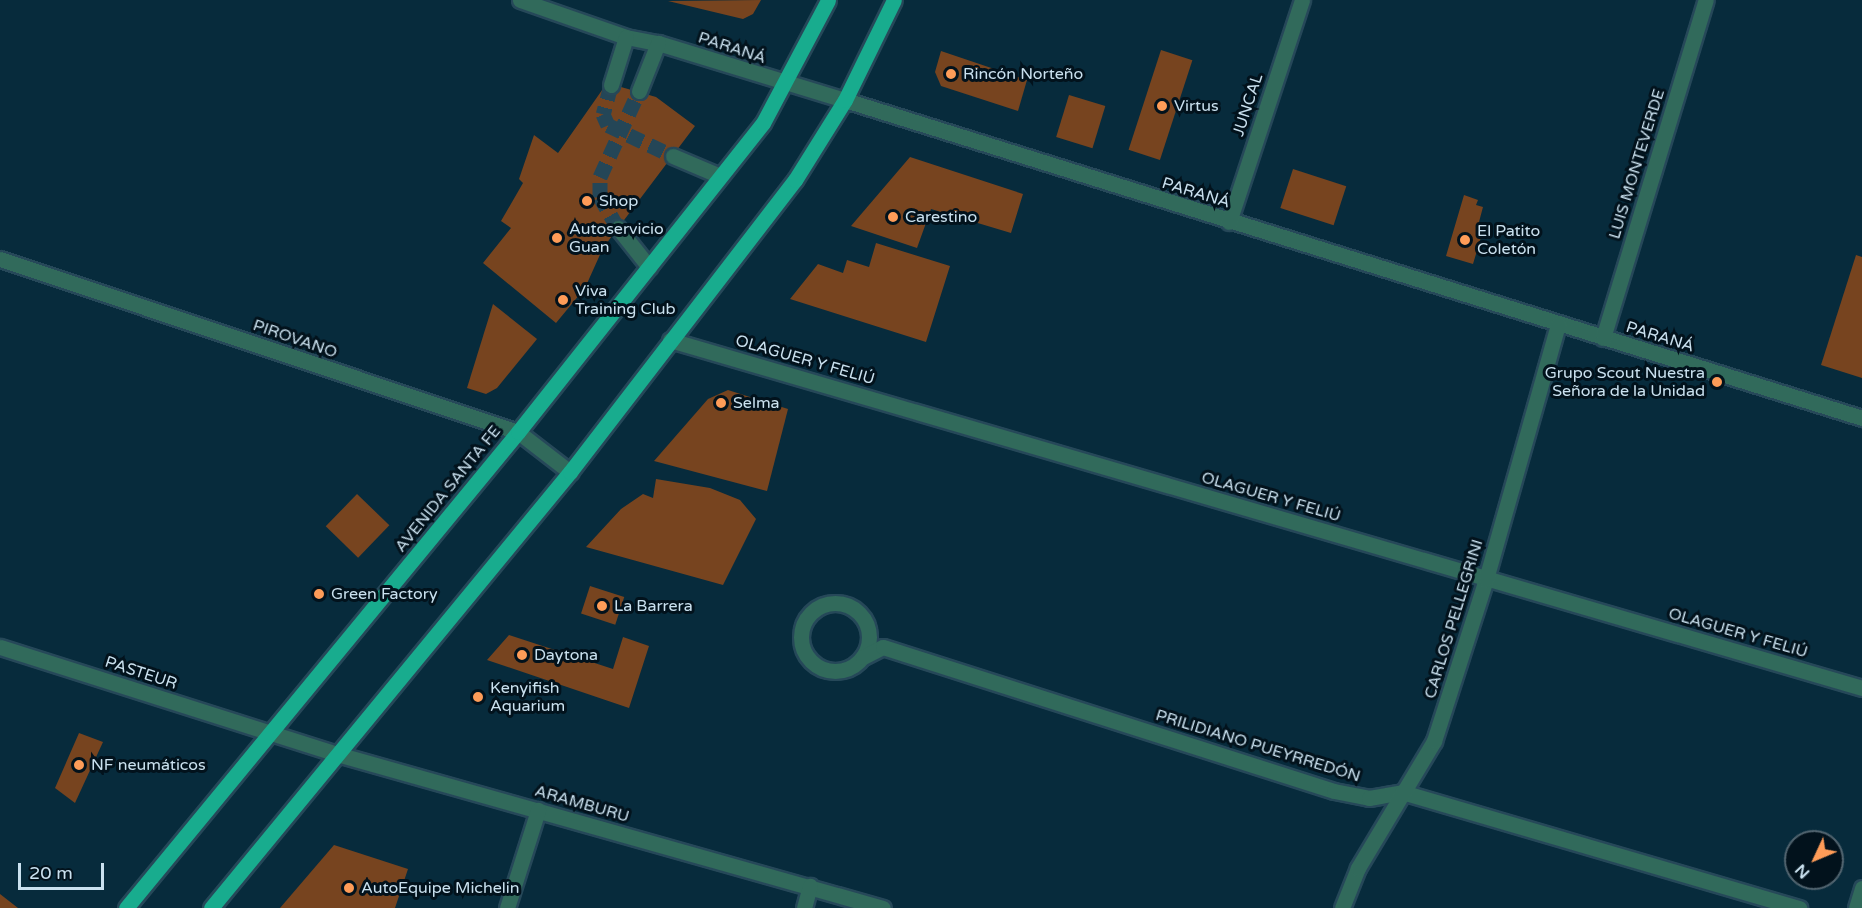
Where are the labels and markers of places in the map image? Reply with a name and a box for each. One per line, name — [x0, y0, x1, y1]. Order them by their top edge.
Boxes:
place label: Rincón Norteño — [963, 64, 1083, 84]
marker: Rincón Norteño — [944, 67, 958, 81]
place label: Virtus — [1174, 96, 1219, 116]
marker: Virtus — [1155, 99, 1169, 113]
place label: Shop — [599, 191, 638, 211]
marker: Shop — [580, 194, 594, 208]
place label: Carestino — [905, 207, 977, 227]
marker: Carestino — [886, 210, 900, 224]
place label: Autoservicio Guan — [569, 219, 664, 257]
place label: El Patito Coletón — [1477, 221, 1540, 259]
marker: Autoservicio Guan — [550, 231, 564, 245]
marker: El Patito Coletón — [1458, 233, 1472, 247]
place label: Viva Training Club — [575, 281, 676, 319]
marker: Viva Training Club — [556, 293, 570, 307]
place label: Grupo Scout Nuestra Señora de la Unidad — [1545, 363, 1705, 401]
marker: Grupo Scout Nuestra Señora de la Unidad — [1710, 375, 1724, 389]
place label: Selma — [733, 393, 780, 413]
marker: Selma — [714, 396, 728, 410]
place label: Green Factory — [331, 584, 437, 604]
marker: Green Factory — [312, 587, 326, 601]
place label: La Barrera — [614, 596, 693, 616]
marker: La Barrera — [595, 599, 609, 613]
place label: Daytona — [534, 645, 598, 665]
marker: Daytona — [515, 648, 529, 662]
place label: Kenyifish Aquarium — [490, 678, 565, 716]
marker: Kenyifish Aquarium — [471, 690, 485, 704]
place label: NF neumáticos — [91, 755, 206, 775]
marker: NF neumáticos — [72, 758, 86, 772]
place label: AutoEquipe Michelin — [361, 878, 519, 898]
marker: AutoEquipe Michelin — [342, 881, 356, 895]

